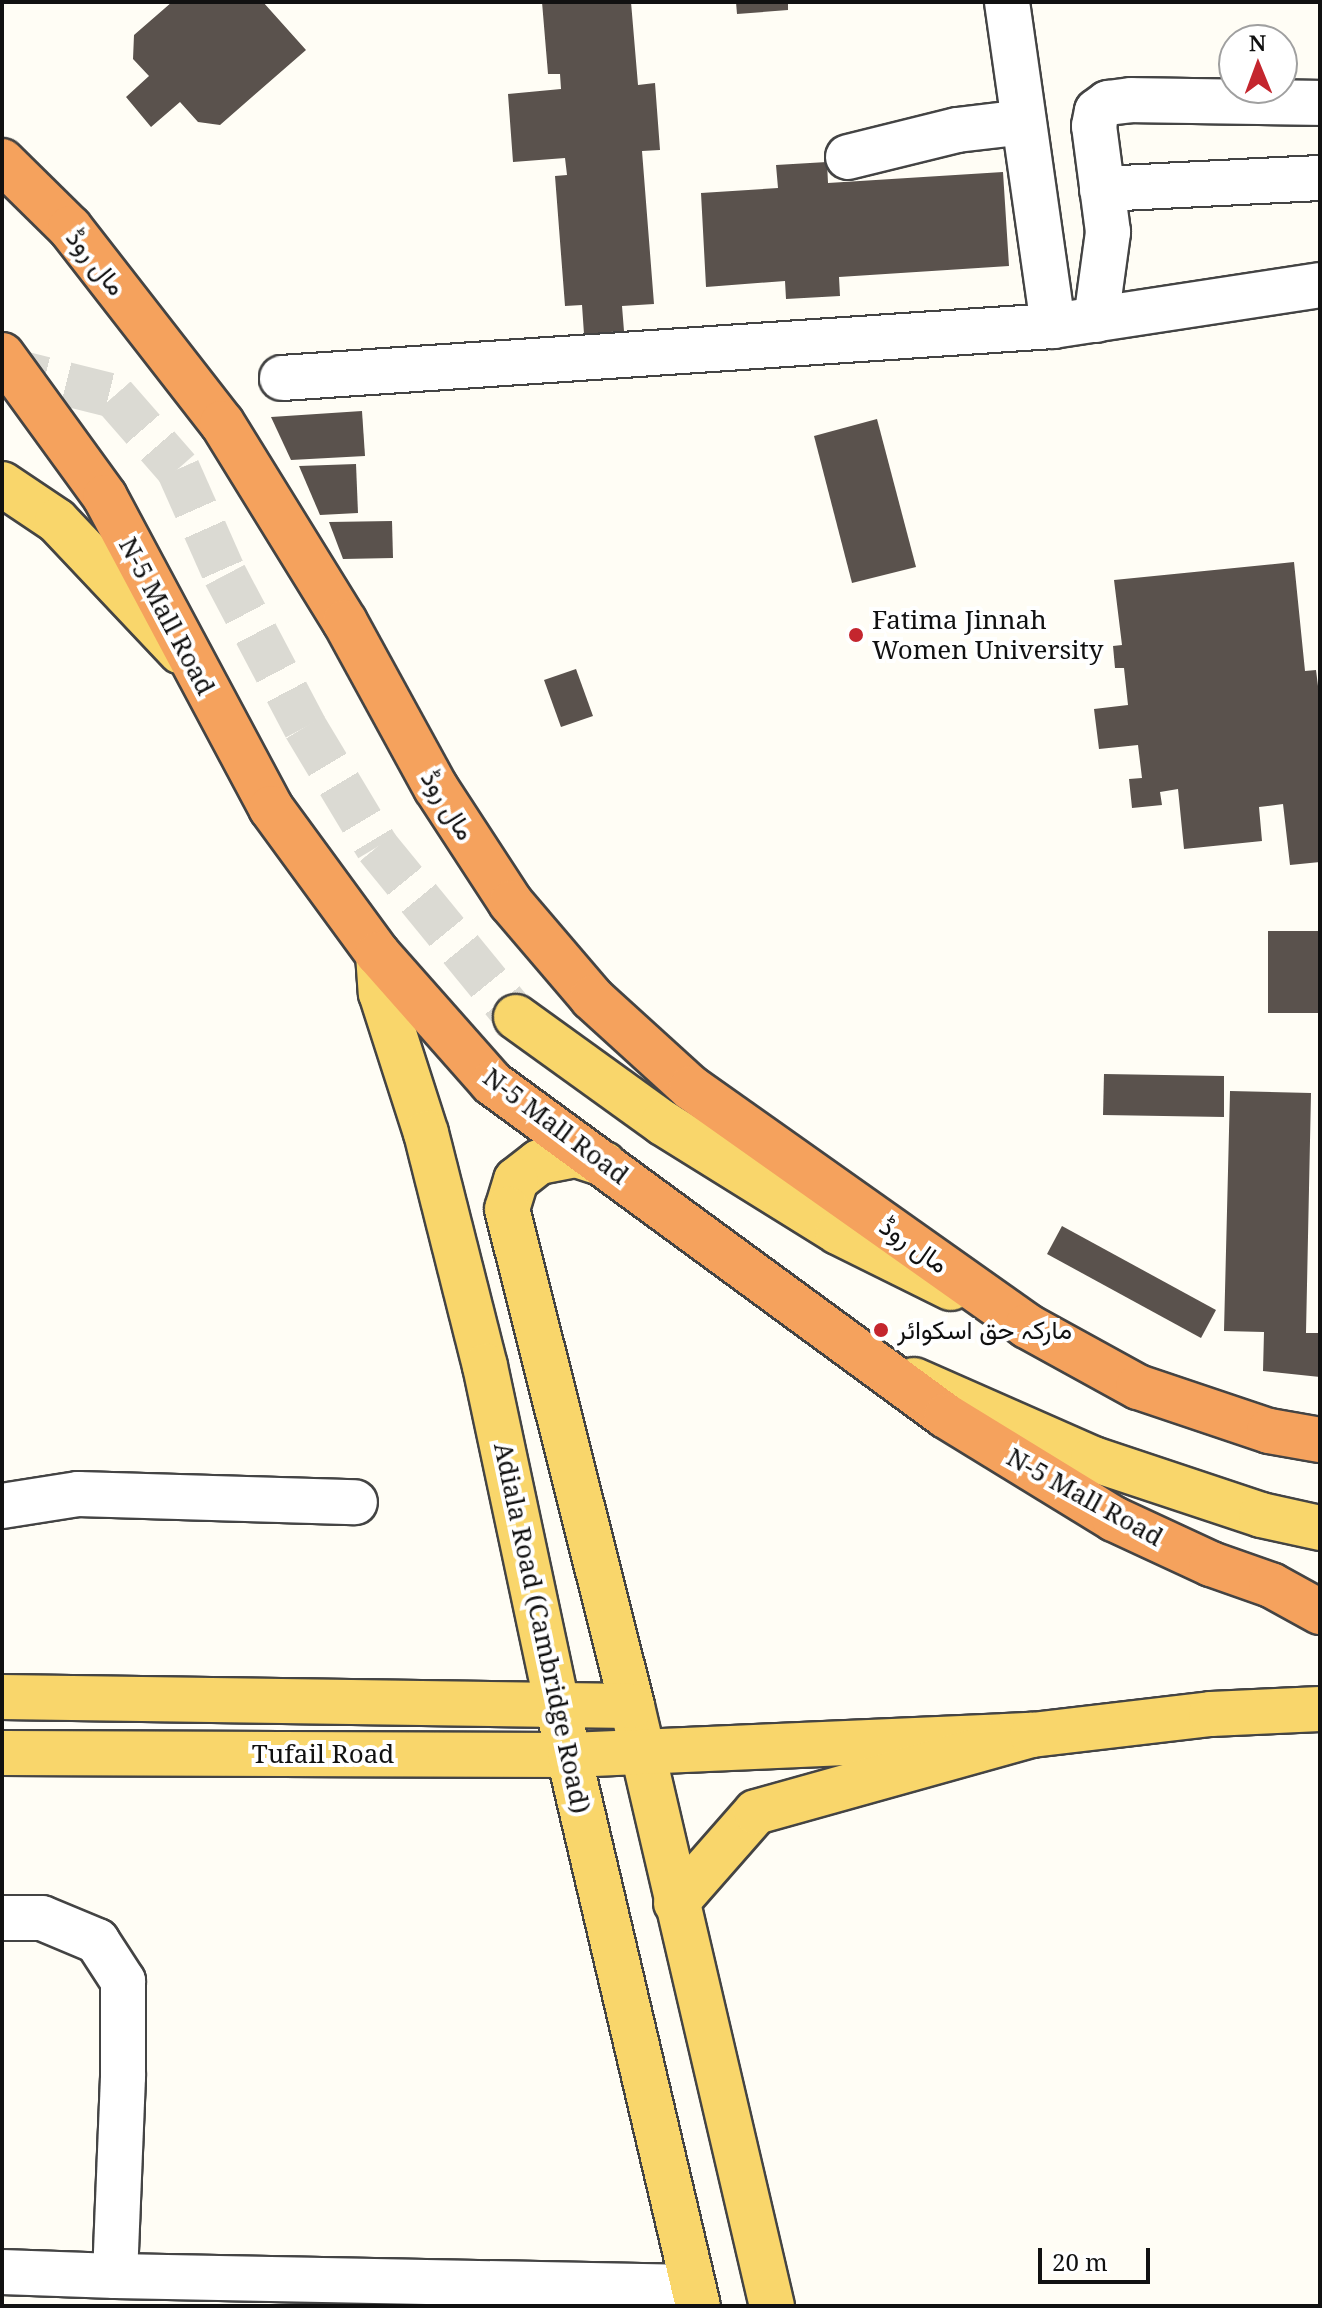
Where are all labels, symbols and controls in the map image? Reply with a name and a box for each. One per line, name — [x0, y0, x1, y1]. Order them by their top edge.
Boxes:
north arrow — [1218, 24, 1298, 104]
text: N — [1249, 27, 1267, 57]
street label: مال روڈ — [60, 222, 132, 302]
street label: N-5 Mall Road — [112, 532, 222, 700]
place label: Fatima Jinnah Women University — [872, 604, 1104, 666]
marker: Fatima Jinnah Women University — [847, 626, 865, 644]
street label: مال روڈ — [414, 764, 482, 846]
street label: N-5 Mall Road — [477, 1061, 635, 1191]
street label: مال روڈ — [874, 1210, 954, 1280]
place label: مارکہ حق اسکوائر — [897, 1314, 1072, 1346]
marker: مارکہ حق اسکوائر — [872, 1321, 890, 1339]
street label: Adiala Road (Cambridge Road) — [487, 1440, 597, 1816]
street label: N-5 Mall Road — [1001, 1441, 1169, 1553]
street label: Tufail Road — [252, 1738, 394, 1770]
scale bar — [1042, 2232, 1154, 2282]
text: 20 m — [1052, 2245, 1108, 2278]

